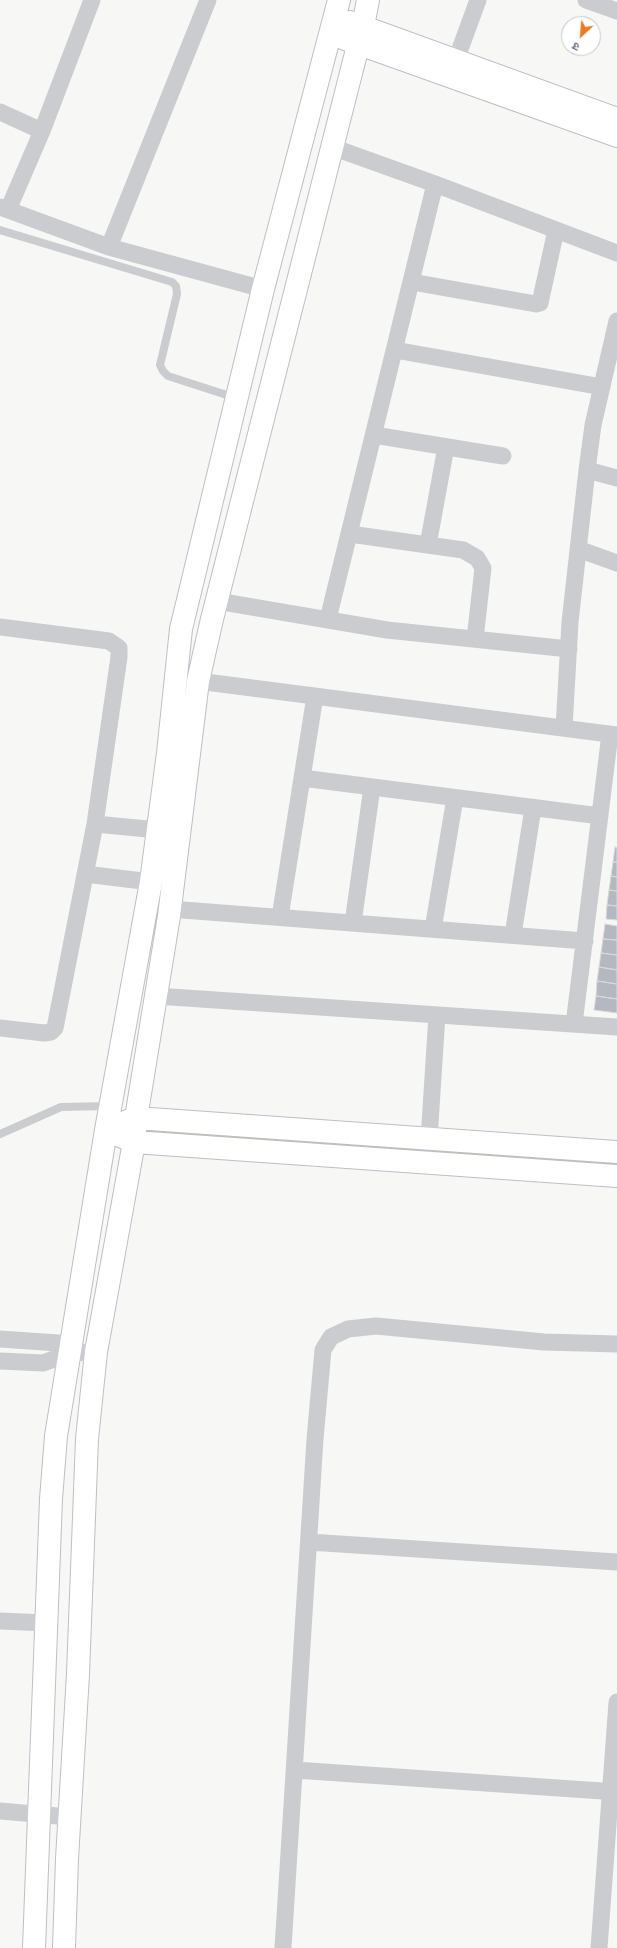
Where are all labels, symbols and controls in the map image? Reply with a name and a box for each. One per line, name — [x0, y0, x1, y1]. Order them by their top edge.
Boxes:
north arrow — [561, 16, 601, 56]
text: उ — [570, 39, 582, 54]

